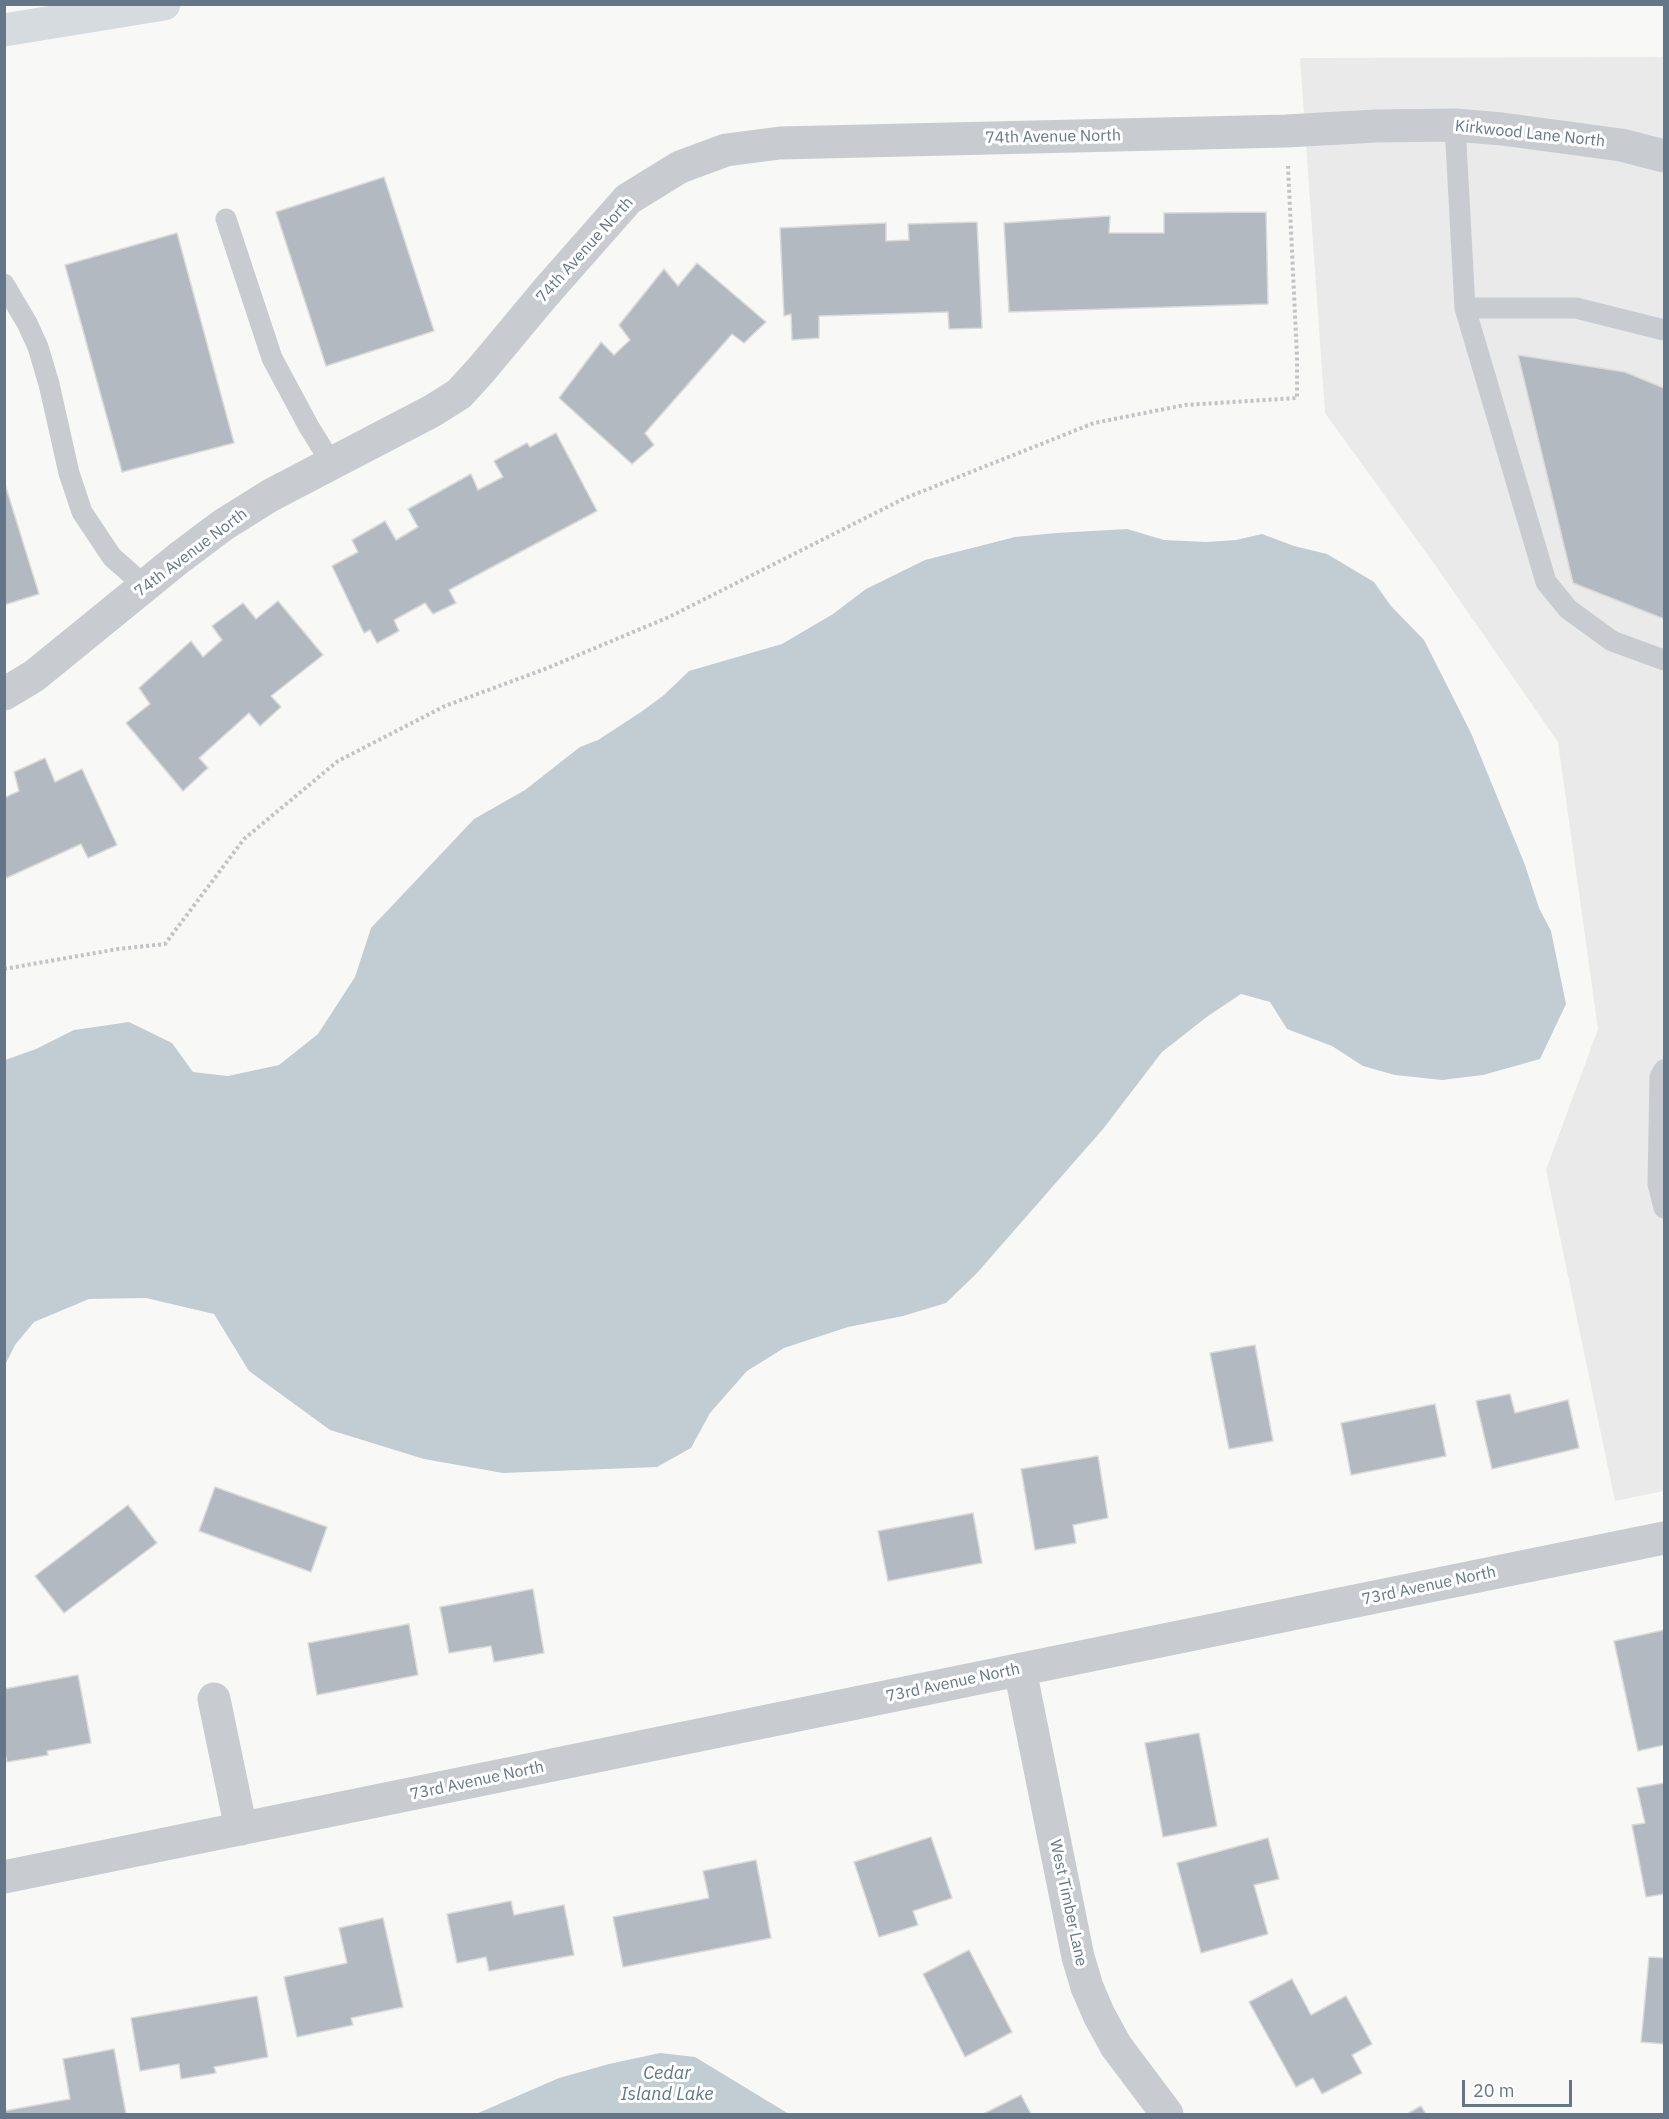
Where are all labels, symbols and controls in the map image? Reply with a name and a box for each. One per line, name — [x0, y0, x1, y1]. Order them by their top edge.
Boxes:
street label: Kirkwood Lane North — [1454, 117, 1606, 151]
street label: 74th Avenue North — [985, 126, 1121, 148]
street label: 74th Avenue North — [532, 193, 638, 307]
street label: 74th Avenue North — [131, 504, 251, 602]
street label: 73rd Avenue North — [1360, 1562, 1498, 1610]
street label: 73rd Avenue North — [884, 1659, 1022, 1707]
street label: 73rd Avenue North — [408, 1757, 546, 1805]
street label: West Timber Lane — [1045, 1838, 1091, 1968]
water label: Cedar Island Lake — [621, 2063, 713, 2106]
scale bar — [1465, 2068, 1574, 2106]
text: 20 m — [1473, 2079, 1515, 2102]

